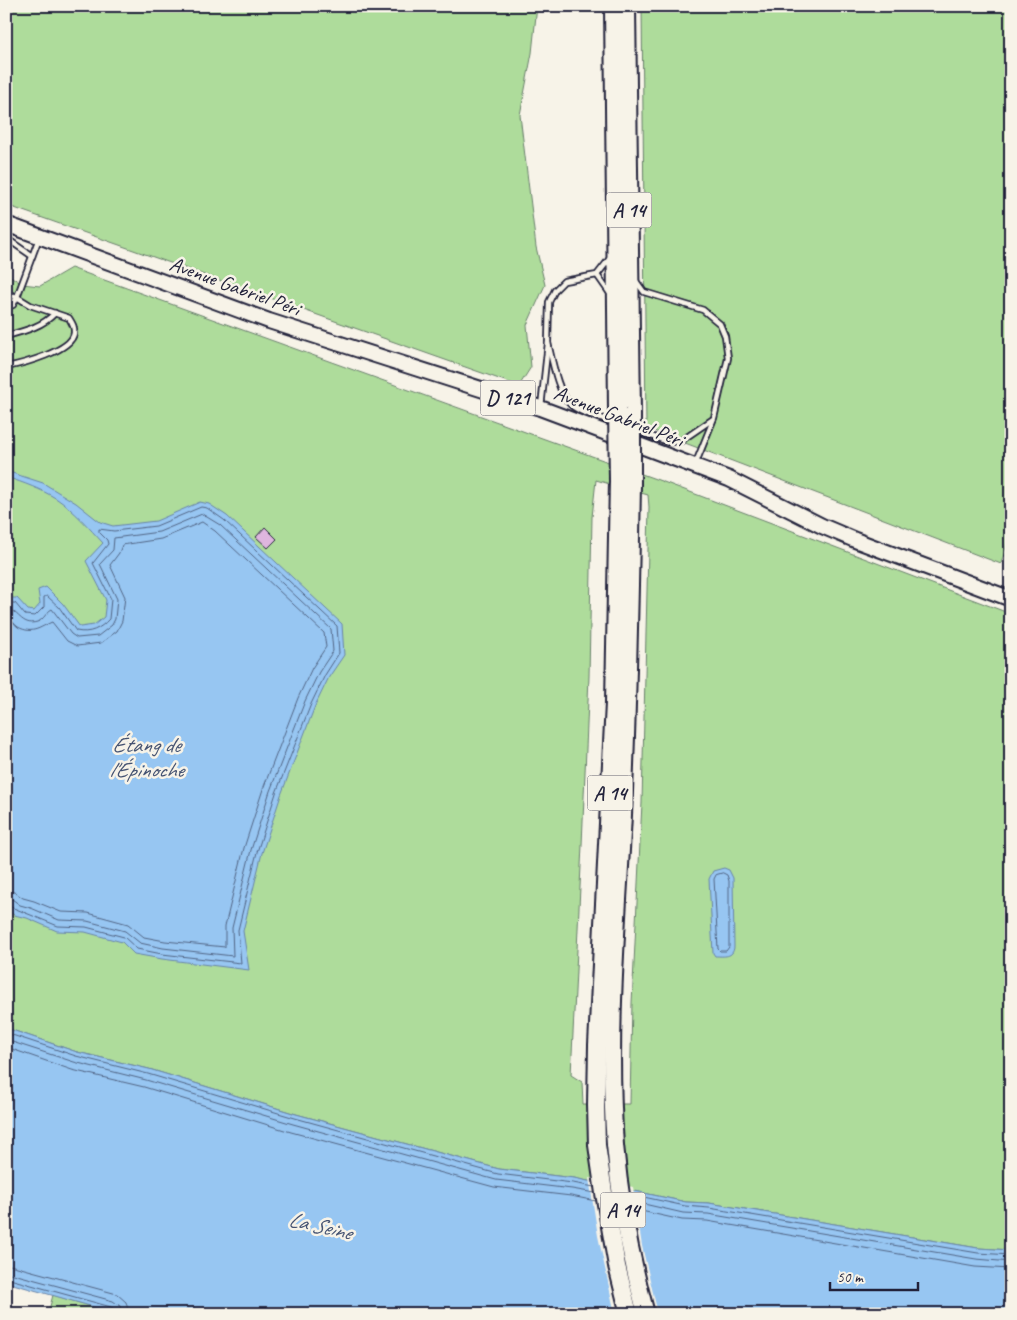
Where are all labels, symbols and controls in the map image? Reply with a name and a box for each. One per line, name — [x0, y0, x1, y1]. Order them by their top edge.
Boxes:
road number: A 14 — [606, 192, 652, 228]
street label: Avenue Gabriel Péri — [166, 250, 307, 323]
street label: Avenue Gabriel Péri — [550, 379, 690, 454]
road number: D 121 — [480, 380, 536, 416]
water label: Étang de l'Épinoche — [109, 731, 186, 784]
road number: A 14 — [588, 776, 632, 810]
road number: A 14 — [600, 1192, 646, 1228]
water label: La Seine — [286, 1205, 358, 1248]
scale bar — [830, 1260, 917, 1292]
text: 50 m — [837, 1268, 864, 1287]

